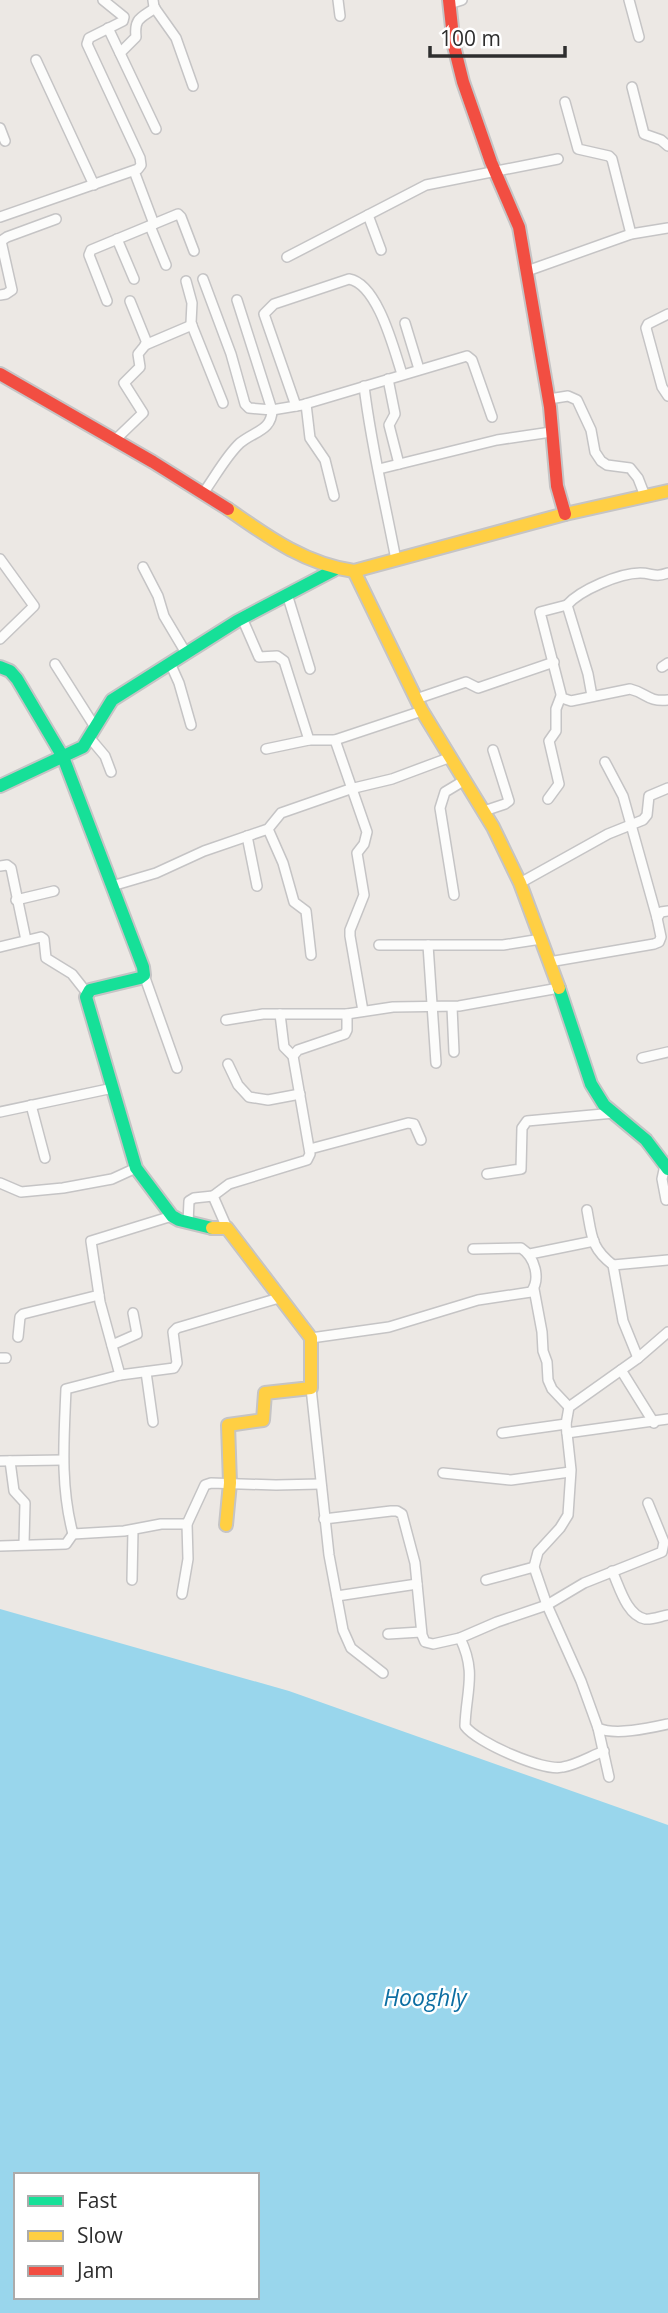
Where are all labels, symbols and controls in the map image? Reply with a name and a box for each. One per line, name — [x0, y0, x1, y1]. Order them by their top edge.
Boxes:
scale bar — [430, 14, 565, 58]
text: 100 m — [440, 24, 501, 52]
water label: Hooghly — [383, 1981, 468, 2013]
legend — [14, 2173, 259, 2299]
text: Fast — [77, 2186, 117, 2214]
text: Slow — [77, 2221, 123, 2249]
text: Jam — [75, 2256, 114, 2284]

